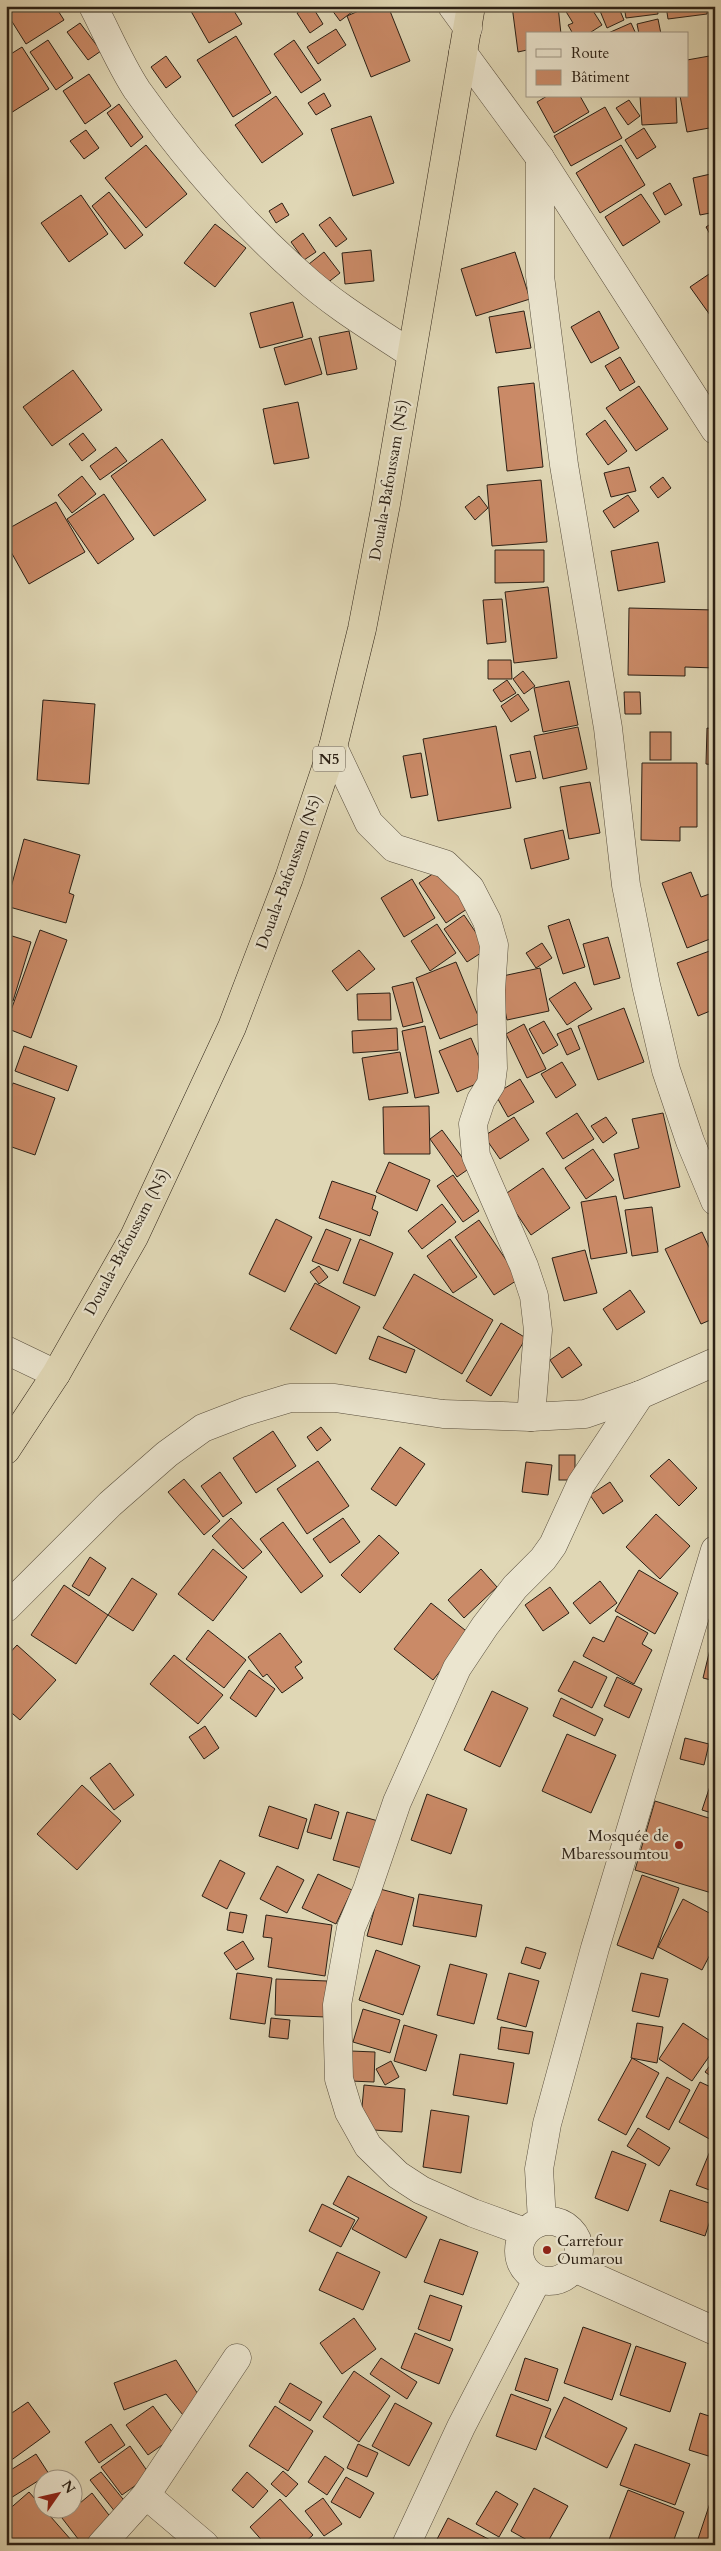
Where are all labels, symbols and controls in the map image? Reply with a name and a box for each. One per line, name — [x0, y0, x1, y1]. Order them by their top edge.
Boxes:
legend — [526, 32, 688, 98]
text: Route — [571, 43, 609, 63]
text: Bâtiment — [571, 67, 630, 87]
street label: Douala-Bafoussam (N5) — [364, 398, 414, 562]
road number: N5 — [313, 746, 345, 772]
street label: Douala-Bafoussam (N5) — [251, 792, 327, 952]
street label: Douala-Bafoussam (N5) — [79, 1165, 175, 1319]
place label: Mosquée de Mbaressoumtou — [561, 1825, 669, 1865]
marker: Mosquée de Mbaressoumtou — [673, 1839, 685, 1851]
place label: Carrefour Oumarou — [557, 2230, 624, 2270]
marker: Carrefour Oumarou — [541, 2244, 553, 2256]
north arrow — [32, 2468, 82, 2518]
text: N — [57, 2477, 80, 2497]

